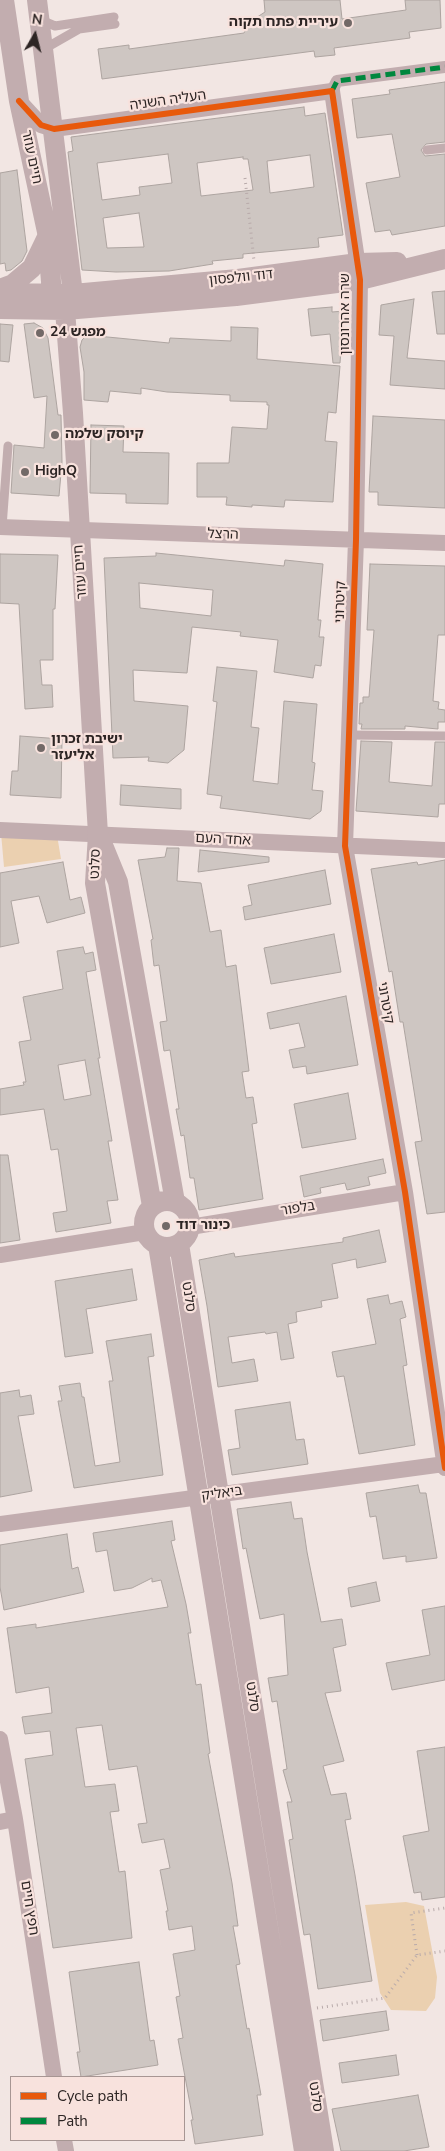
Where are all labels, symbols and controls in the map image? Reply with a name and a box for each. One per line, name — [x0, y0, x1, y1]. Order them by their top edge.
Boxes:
north arrow — [10, 10, 60, 60]
text: N — [31, 10, 44, 30]
place label: עיריית פתח תקוה — [229, 15, 338, 31]
marker: עיריית פתח תקוה — [342, 17, 354, 29]
street label: העליה השניה — [129, 87, 207, 115]
street label: חיים עוזר — [17, 128, 45, 186]
street label: דוד וולפסון — [208, 266, 274, 290]
street label: שרה אהרונסון — [338, 273, 354, 355]
place label: מפגש 24 — [50, 325, 106, 341]
marker: מפגש 24 — [34, 327, 46, 339]
place label: קיוסק שלמה — [65, 427, 144, 443]
marker: קיוסק שלמה — [49, 429, 61, 441]
place label: HighQ — [35, 464, 77, 480]
marker: HighQ — [19, 466, 31, 478]
street label: הרצל — [207, 526, 239, 544]
street label: חיים עוזר — [71, 544, 91, 600]
street label: קיטרוני — [332, 581, 350, 623]
place label: ישיבת זכרון אליעזר — [51, 732, 123, 764]
marker: ישיבת זכרון אליעזר — [35, 742, 47, 754]
street label: אחד העם — [195, 830, 251, 850]
street label: סלנט — [87, 849, 105, 879]
street label: קיטרוני — [373, 981, 397, 1025]
street label: בלפור — [279, 1198, 317, 1220]
place label: כינור דוד — [176, 1218, 230, 1234]
marker: כינור דוד — [160, 1220, 172, 1232]
street label: סלנט — [177, 1281, 199, 1313]
street label: ביאליק — [200, 1483, 244, 1505]
street label: סלנט — [241, 1681, 263, 1713]
street label: חפץ חיים — [16, 1879, 42, 1937]
legend — [10, 2076, 185, 2141]
street label: סלנט — [304, 2081, 326, 2113]
text: Cycle path — [57, 2086, 128, 2106]
text: Path — [57, 2111, 88, 2131]

